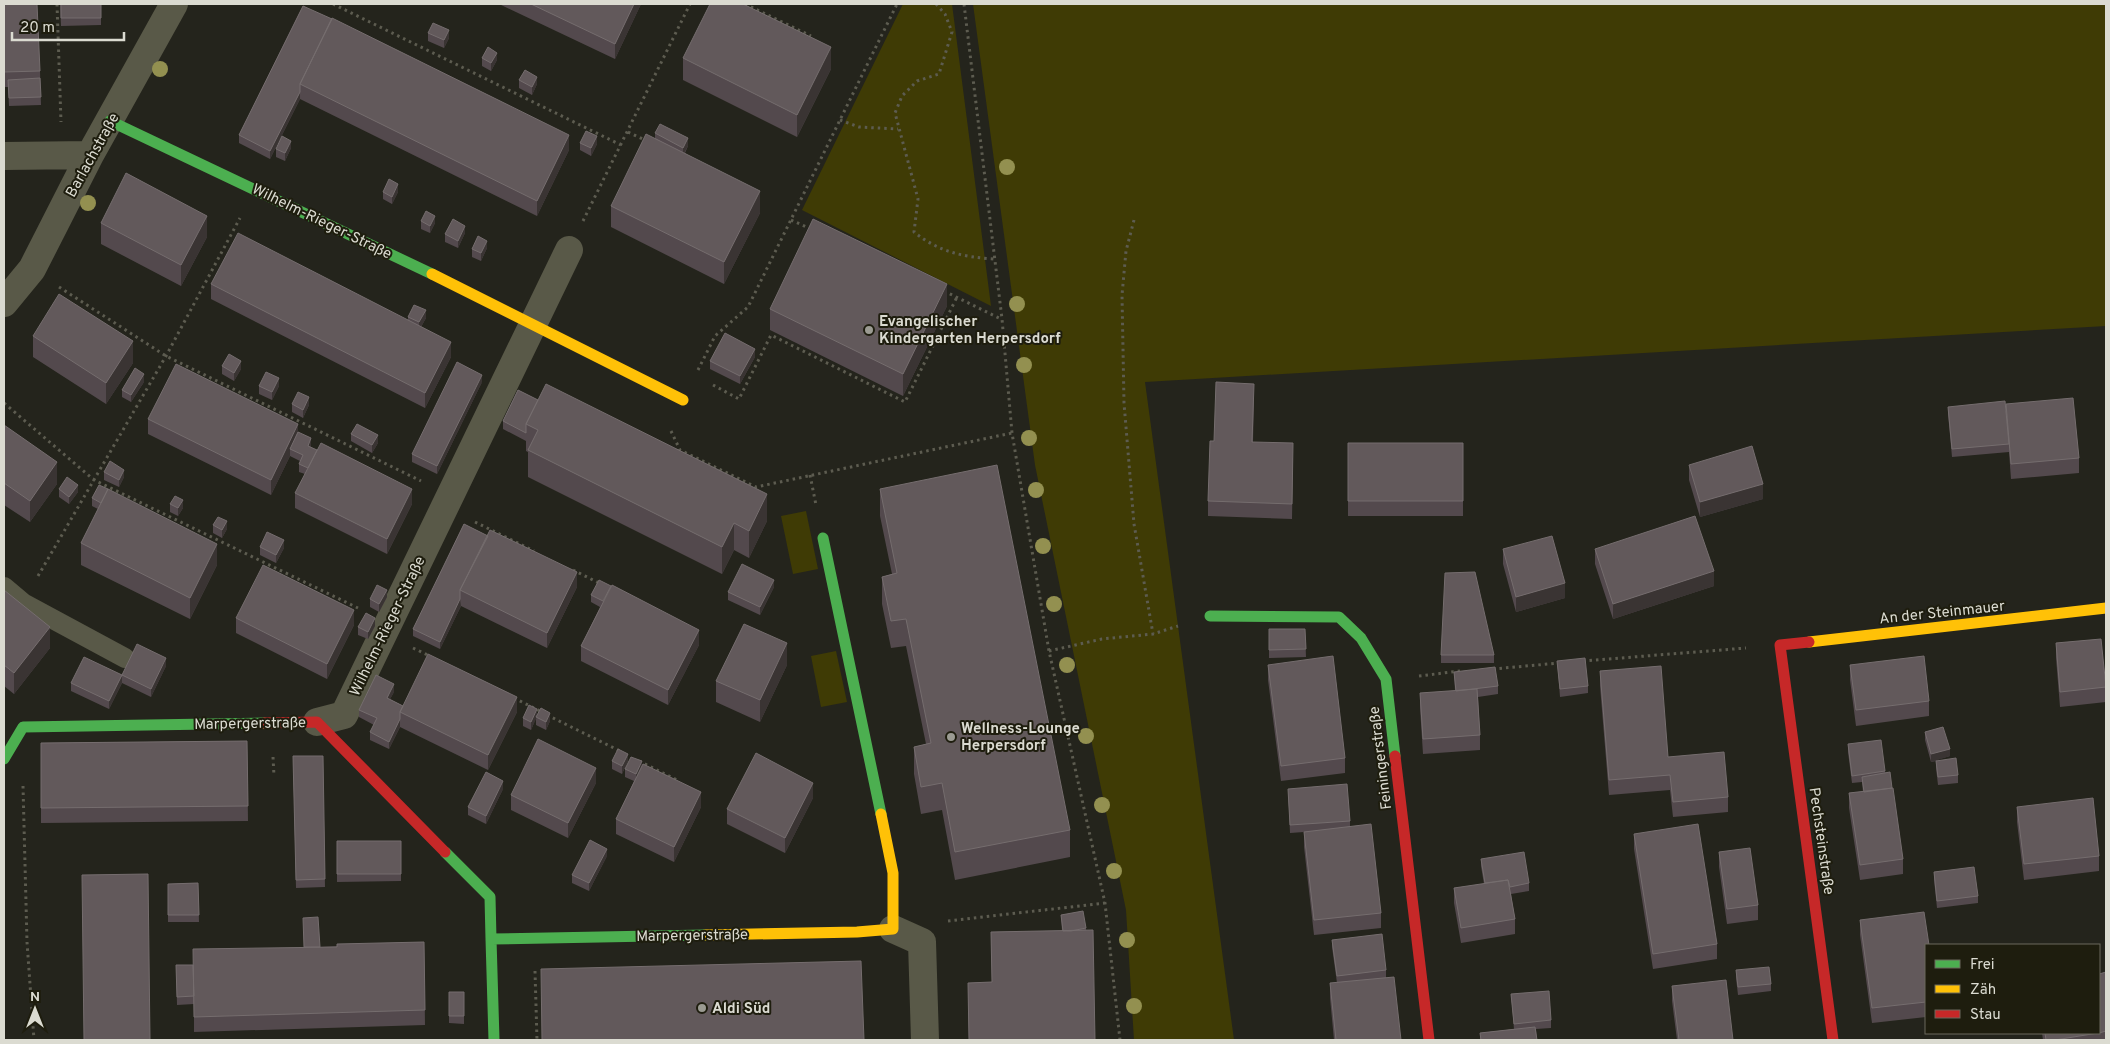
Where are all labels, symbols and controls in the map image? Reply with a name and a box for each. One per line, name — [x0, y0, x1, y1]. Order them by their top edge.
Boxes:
scale bar — [12, 10, 125, 42]
text: 20 m — [20, 19, 55, 38]
street label: Barlachstraße — [62, 110, 124, 201]
street label: Wilhelm-Rieger-Straße — [248, 180, 394, 264]
place label: Evangelischer Kindergarten Herpersdorf — [879, 313, 1061, 349]
marker: Evangelischer Kindergarten Herpersdorf — [863, 324, 875, 336]
street label: Wilhelm-Rieger-Straße — [346, 554, 430, 700]
street label: An der Steinmauer — [1878, 597, 2006, 630]
street label: Feiningerstraße — [1366, 705, 1397, 811]
street label: Marpergerstraße — [194, 714, 306, 735]
place label: Wellness-Lounge Herpersdorf — [961, 720, 1080, 756]
marker: Wellness-Lounge Herpersdorf — [945, 731, 957, 743]
street label: Pechsteinstraße — [1804, 786, 1837, 896]
street label: Marpergerstraße — [636, 926, 748, 947]
legend — [1925, 944, 2100, 1034]
text: Frei — [1970, 956, 1995, 975]
text: Zäh — [1970, 981, 1996, 1000]
north arrow — [10, 984, 60, 1034]
text: N — [30, 989, 40, 1006]
place label: Aldi Süd — [712, 1000, 771, 1019]
marker: Aldi Süd — [696, 1002, 708, 1014]
text: Stau — [1970, 1006, 2001, 1025]

